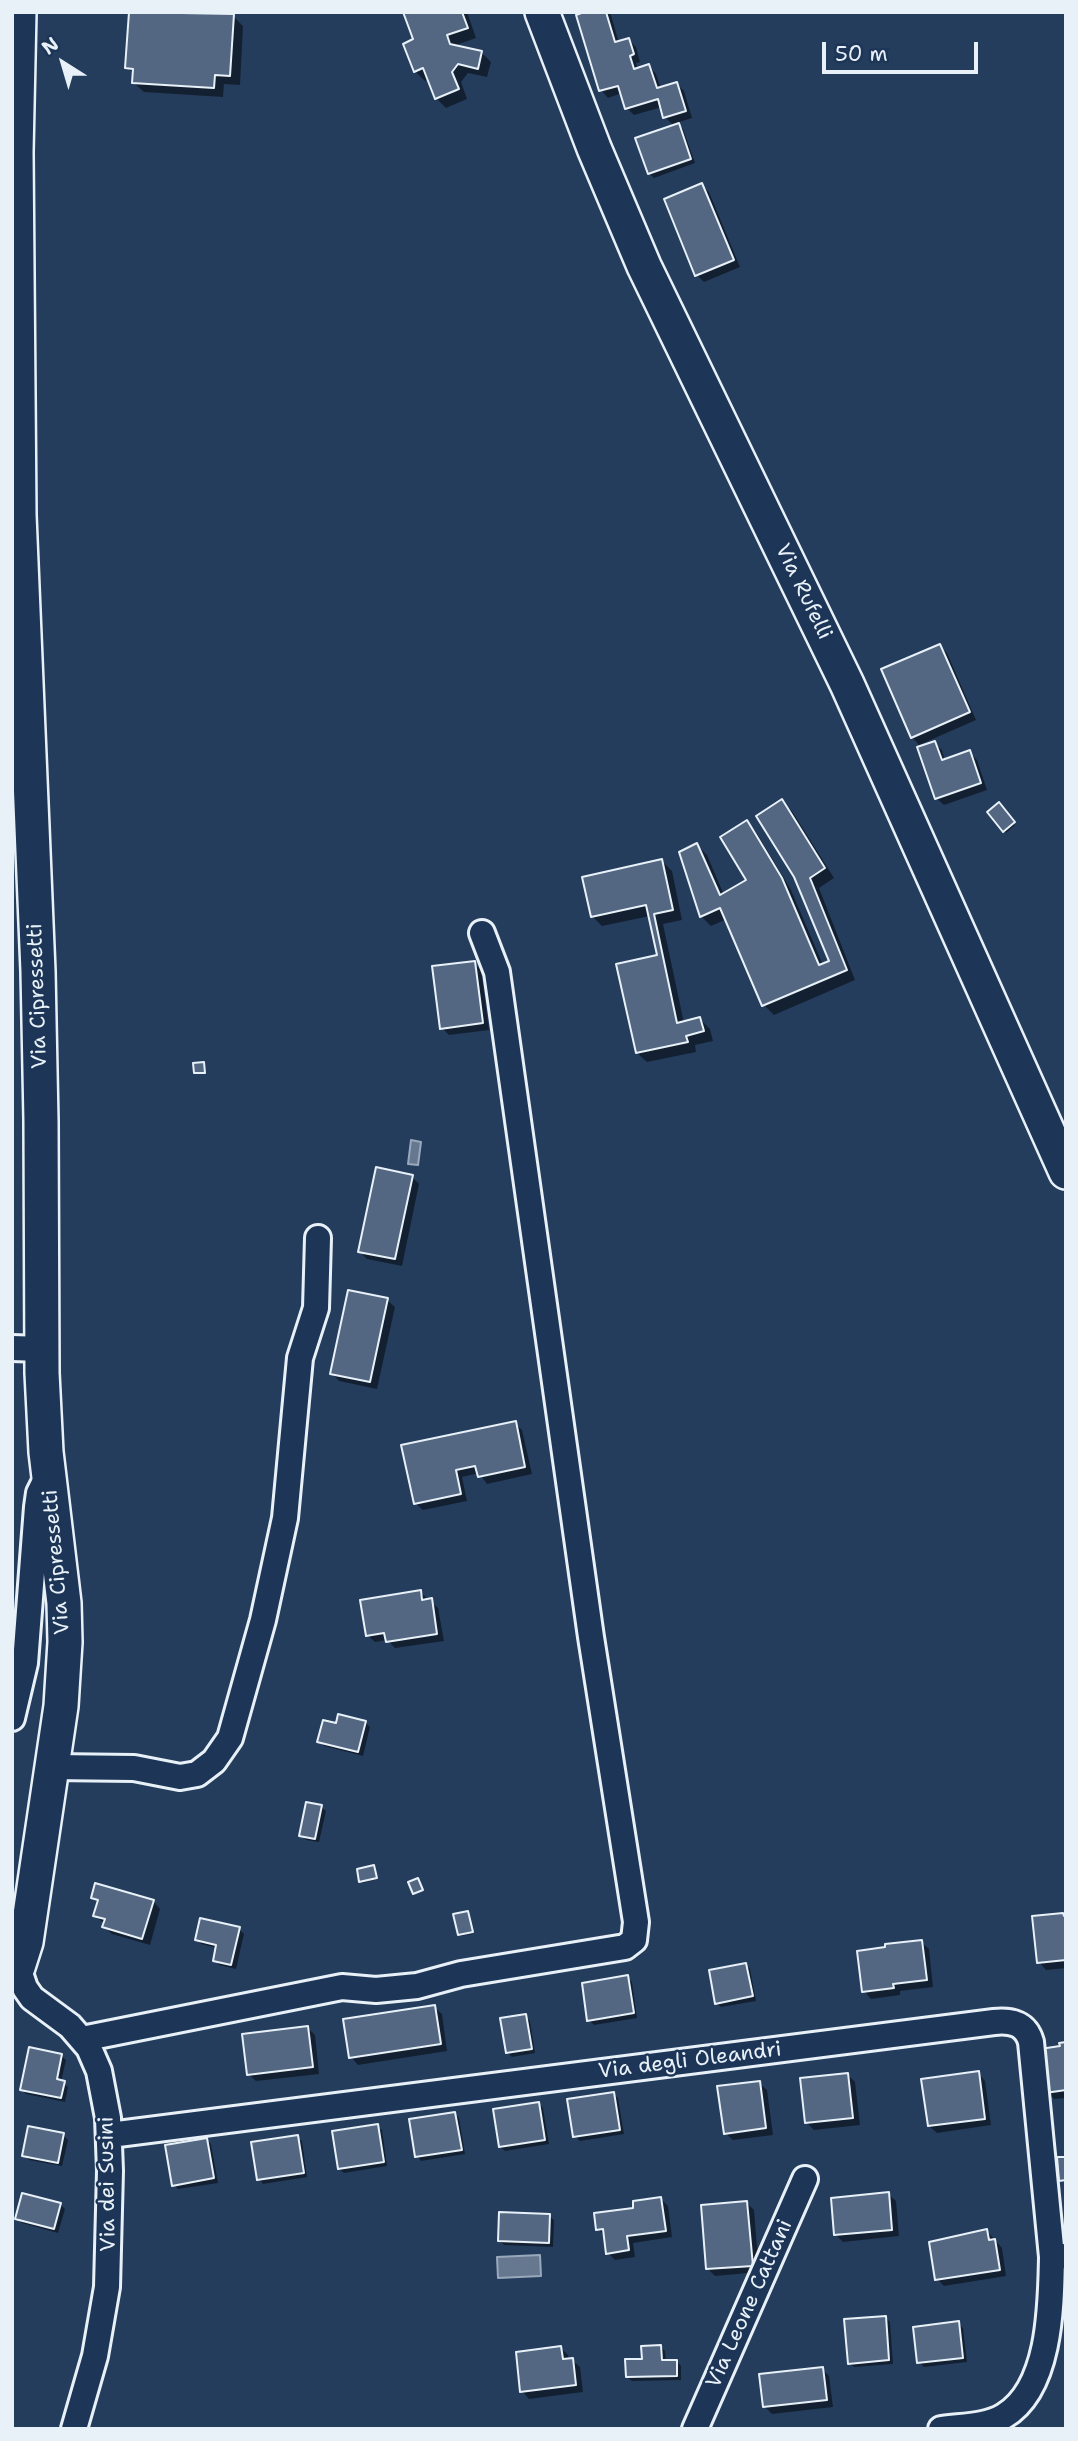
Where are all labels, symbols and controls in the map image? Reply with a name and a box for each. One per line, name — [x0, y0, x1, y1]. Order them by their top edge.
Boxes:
north arrow — [28, 28, 98, 98]
scale bar — [826, 28, 982, 72]
text: N — [37, 31, 64, 60]
text: 50 m — [835, 40, 888, 68]
street label: Via Rufelli — [769, 540, 837, 644]
street label: Via Cipressetti — [23, 923, 53, 1069]
street label: Via Cipressetti — [38, 1488, 76, 1636]
street label: Via degli Oleandri — [597, 2037, 783, 2085]
street label: Via dei Susini — [94, 2116, 122, 2252]
street label: Via Leone Cattani — [702, 2216, 798, 2392]

